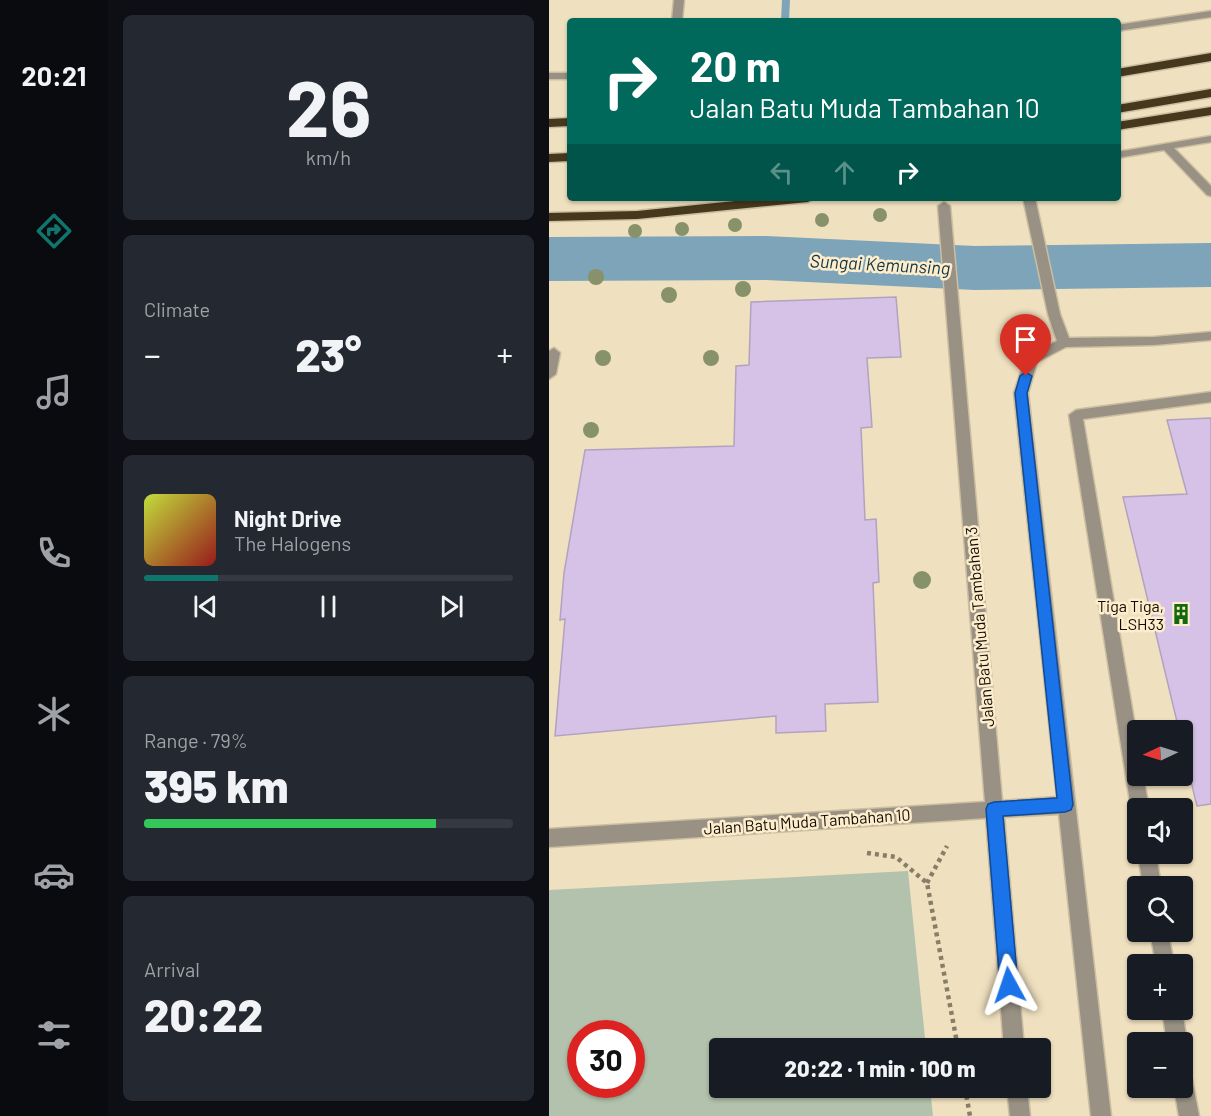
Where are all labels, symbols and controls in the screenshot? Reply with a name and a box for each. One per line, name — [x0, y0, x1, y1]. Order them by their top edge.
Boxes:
text: 20 m — [690, 40, 781, 90]
icon: right — [591, 42, 669, 120]
text: 20:21 — [22, 59, 86, 91]
text: 26 — [286, 59, 371, 153]
text: Jalan Batu Muda Tambahan 10 — [690, 91, 1040, 123]
text: km/h — [306, 145, 351, 169]
icon: left — [765, 156, 798, 189]
icon: ahead — [828, 156, 861, 189]
icon: right — [891, 156, 924, 189]
icon: directions — [33, 210, 75, 252]
water label: Sungai Kemunsing — [809, 249, 951, 279]
text: Climate — [144, 297, 210, 321]
pin — [1000, 314, 1051, 376]
icon: arrive — [1009, 323, 1042, 356]
text: 23° — [295, 327, 362, 381]
text: − — [144, 334, 161, 374]
text: + — [496, 334, 513, 374]
icon: music — [33, 371, 75, 413]
text: Night Drive — [234, 505, 342, 531]
street label: Jalan Batu Muda Tambahan 3 — [961, 526, 997, 728]
text: The Halogens — [234, 531, 351, 555]
icon: phone — [33, 532, 75, 574]
icon: previous — [189, 590, 222, 623]
icon: pause — [312, 590, 345, 623]
icon: next — [435, 590, 468, 623]
place label: Tiga Tiga, LSH33 — [1097, 596, 1164, 633]
building icon: Tiga Tiga, LSH33 — [1169, 602, 1193, 626]
icon: climate — [33, 693, 75, 735]
north arrow — [1127, 720, 1193, 786]
map controls — [1127, 720, 1193, 1098]
text: Range · 79% — [144, 728, 248, 752]
text: 395 km — [144, 758, 289, 812]
button: sound — [1127, 798, 1193, 864]
street label: Jalan Batu Muda Tambahan 10 — [703, 804, 911, 838]
icon: car — [33, 854, 75, 896]
button: search — [1127, 876, 1193, 942]
position arrow — [977, 953, 1041, 1017]
button: + — [1127, 954, 1193, 1020]
text: Arrival — [144, 957, 200, 981]
text: 20:22 — [144, 987, 263, 1041]
icon: filters — [33, 1014, 75, 1056]
speed limit sign: 30 — [567, 1020, 645, 1098]
button: − — [1127, 1032, 1193, 1098]
text: 20:22 · 1 min · 100 m — [785, 1055, 975, 1081]

